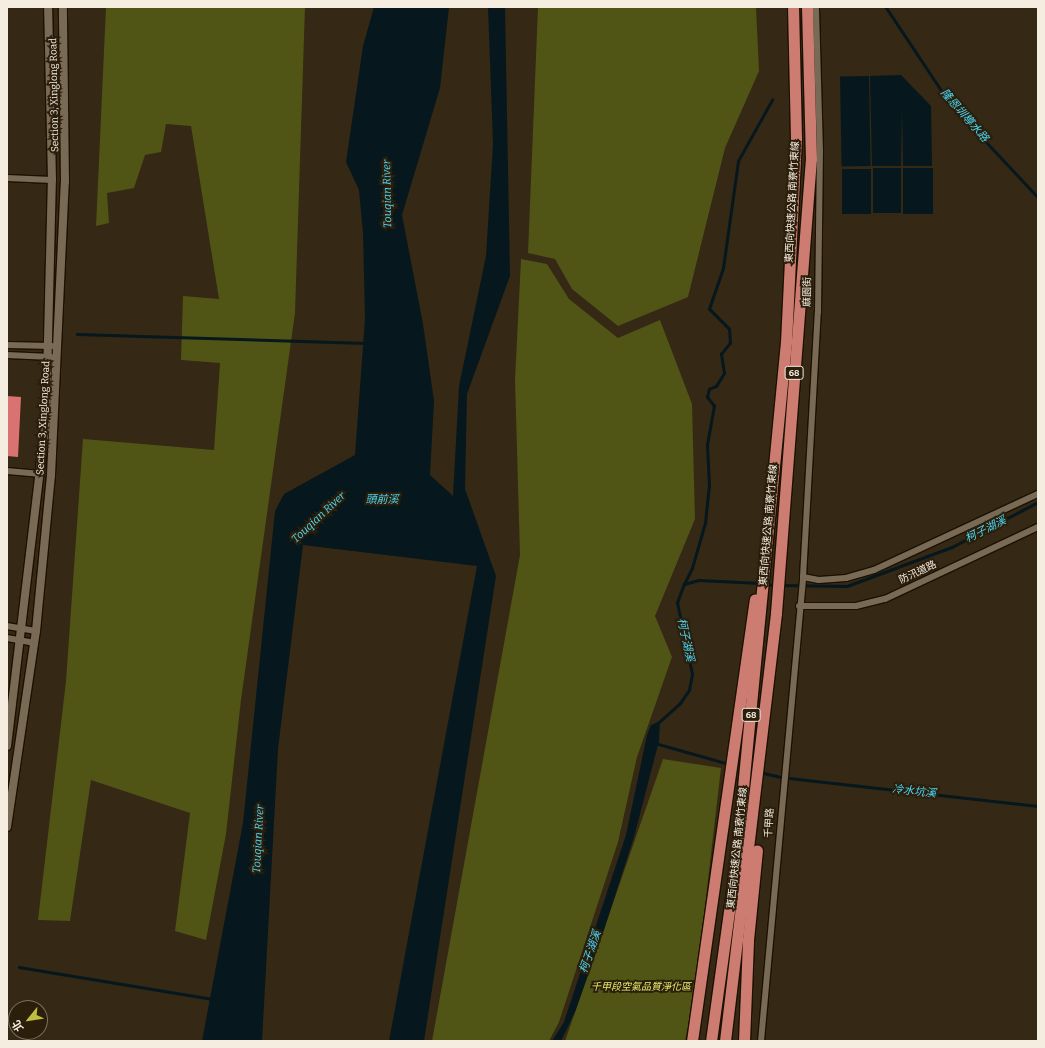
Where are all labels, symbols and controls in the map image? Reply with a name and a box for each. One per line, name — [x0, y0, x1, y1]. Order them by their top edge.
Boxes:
street label: Section 3, Xinglong Road — [48, 38, 62, 152]
water label: 隆恩圳導水路 — [937, 87, 991, 145]
street label: 東西向快速公路 南寮竹東線 — [784, 141, 802, 263]
water label: Touqian River — [381, 160, 395, 228]
street label: 麻園街 — [802, 277, 814, 307]
street label: Section 3, Xinglong Road — [35, 361, 53, 475]
road number: 68 — [784, 366, 804, 380]
street label: 東西向快速公路 南寮竹東線 — [758, 464, 780, 586]
water label: Touqian River — [290, 490, 348, 546]
water label: 頭前溪 — [366, 493, 398, 507]
water label: 柯子湖溪 — [963, 514, 1009, 546]
street label: 防汛道路 — [897, 559, 939, 587]
water label: 柯子湖溪 — [674, 617, 696, 663]
road number: 68 — [741, 708, 761, 722]
water label: 冷水坑溪 — [891, 783, 937, 801]
street label: 東西向快速公路 南寮竹東線 — [726, 787, 750, 909]
water label: Touqian River — [251, 805, 267, 873]
street label: 千甲路 — [763, 808, 777, 838]
water label: 柯子湖溪 — [578, 929, 604, 975]
park label: 千甲段空氣品質淨化區 — [591, 982, 691, 994]
north arrow — [8, 1000, 48, 1040]
text: 北 — [10, 1018, 26, 1034]

